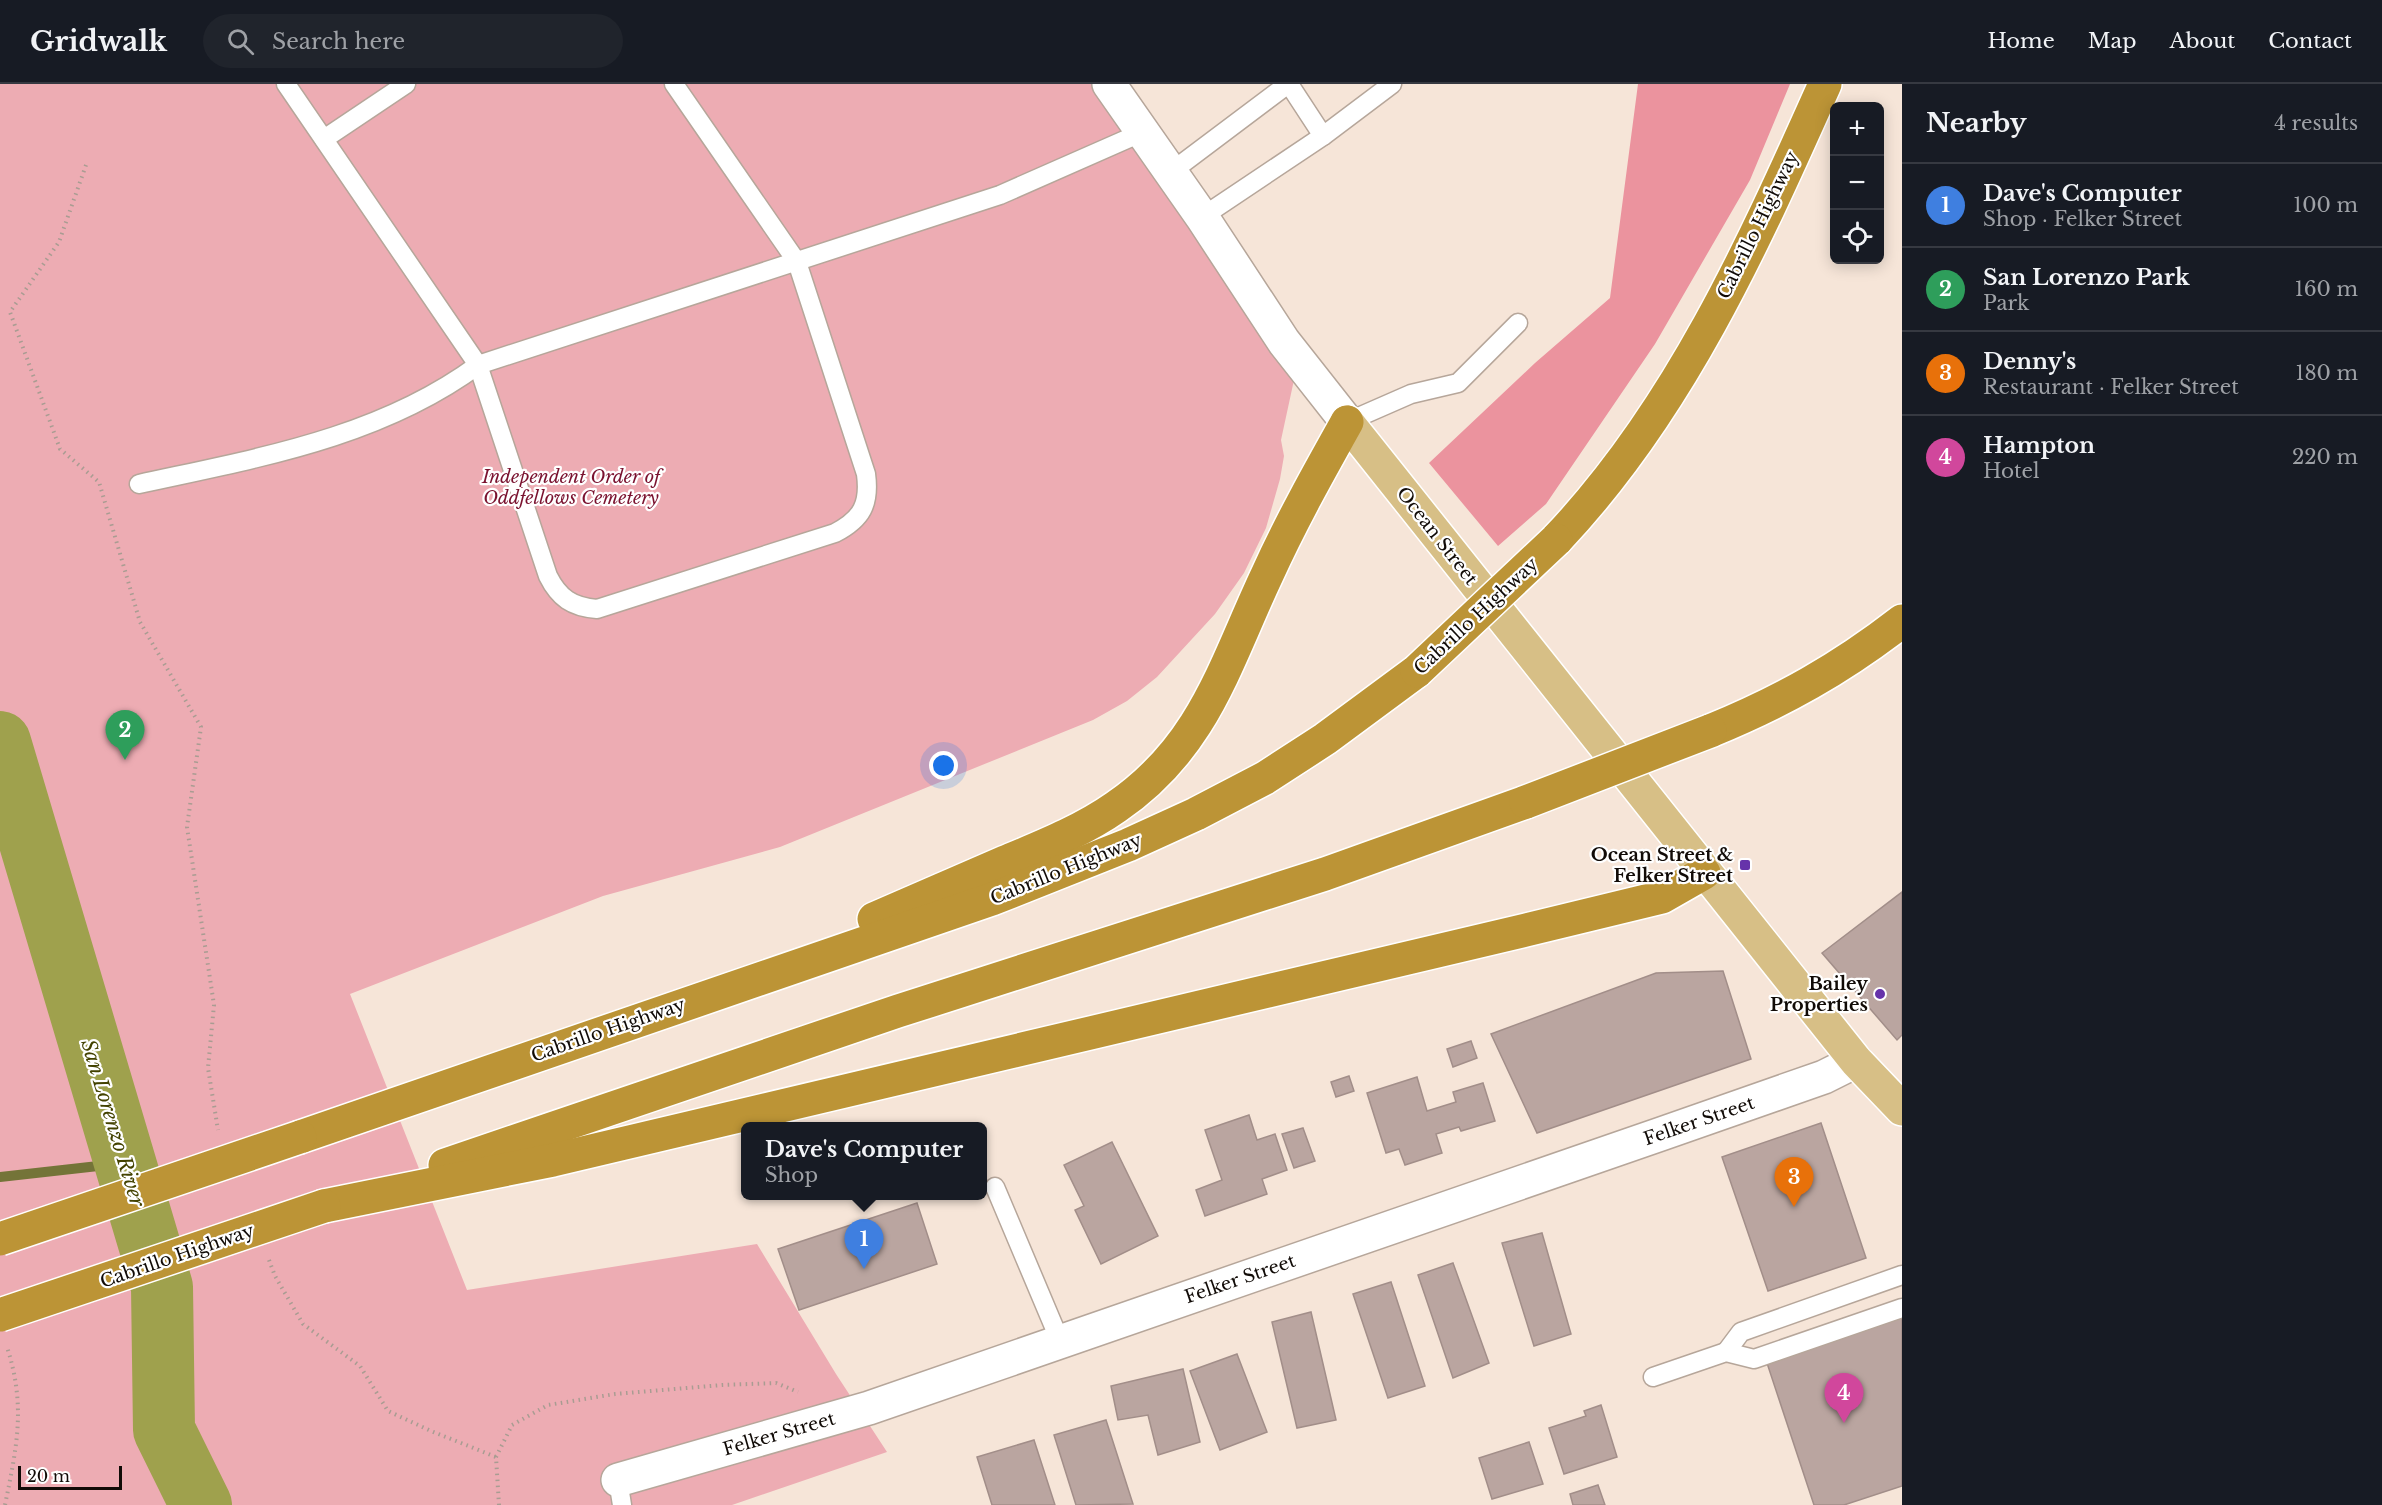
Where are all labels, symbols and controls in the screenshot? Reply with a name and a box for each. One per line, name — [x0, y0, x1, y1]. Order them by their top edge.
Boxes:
search box — [203, 14, 623, 68]
text: Gridwalk — [30, 24, 167, 59]
icon: search — [224, 25, 257, 58]
text: Search here — [272, 28, 405, 55]
text: Home — [1988, 28, 2055, 54]
text: Map — [2088, 28, 2136, 54]
text: About — [2169, 28, 2235, 54]
text: Contact — [2268, 28, 2352, 54]
map controls — [1830, 102, 1884, 264]
button: + — [1830, 102, 1884, 156]
text: Nearby — [1926, 107, 2027, 139]
text: 4 results — [2274, 111, 2358, 135]
street label: Cabrillo Highway — [1713, 147, 1803, 302]
button: − — [1830, 156, 1884, 210]
text: Dave's Computer — [1983, 180, 2182, 207]
text: 1 — [1941, 193, 1950, 217]
text: 100 m — [2293, 193, 2358, 217]
text: Shop · Felker Street — [1983, 207, 2182, 231]
button: locate — [1830, 210, 1884, 264]
text: San Lorenzo Park — [1983, 264, 2190, 291]
text: 2 — [1939, 277, 1952, 301]
text: 160 m — [2295, 277, 2358, 301]
text: Park — [1983, 291, 2029, 315]
text: Denny's — [1983, 348, 2076, 375]
text: 3 — [1939, 361, 1952, 385]
text: 180 m — [2295, 361, 2358, 385]
text: Restaurant · Felker Street — [1983, 375, 2239, 399]
text: Hampton — [1983, 432, 2095, 459]
text: 4 — [1939, 445, 1952, 469]
text: 220 m — [2292, 445, 2358, 469]
text: Hotel — [1983, 459, 2040, 483]
park label: Independent Order of Oddfellows Cemetery — [481, 466, 664, 509]
street label: Ocean Street — [1392, 482, 1482, 590]
street label: Cabrillo Highway — [1409, 553, 1543, 679]
pin: 2 — [106, 710, 144, 760]
your location — [929, 751, 958, 780]
street label: Cabrillo Highway — [987, 828, 1145, 909]
place label: Ocean Street & Felker Street — [1591, 844, 1733, 887]
marker: Ocean Street & Felker Street — [1738, 858, 1752, 872]
place label: Bailey Properties — [1770, 973, 1868, 1016]
marker: Bailey Properties — [1873, 987, 1887, 1001]
street label: Cabrillo Highway — [528, 993, 688, 1067]
water label: San Lorenzo River — [76, 1036, 150, 1210]
street label: Felker Street — [1641, 1092, 1757, 1150]
popup — [741, 1122, 987, 1200]
text: Dave's Computer — [765, 1136, 963, 1163]
pin: 3 — [1774, 1158, 1814, 1207]
text: Shop — [765, 1163, 818, 1187]
street label: Cabrillo Highway — [97, 1219, 257, 1293]
pin: 1 — [844, 1220, 884, 1269]
street label: Felker Street — [1182, 1250, 1298, 1308]
pin: 4 — [1824, 1374, 1864, 1423]
street label: Felker Street — [720, 1407, 838, 1461]
scale bar — [18, 1463, 122, 1490]
text: 20 m — [27, 1466, 70, 1486]

